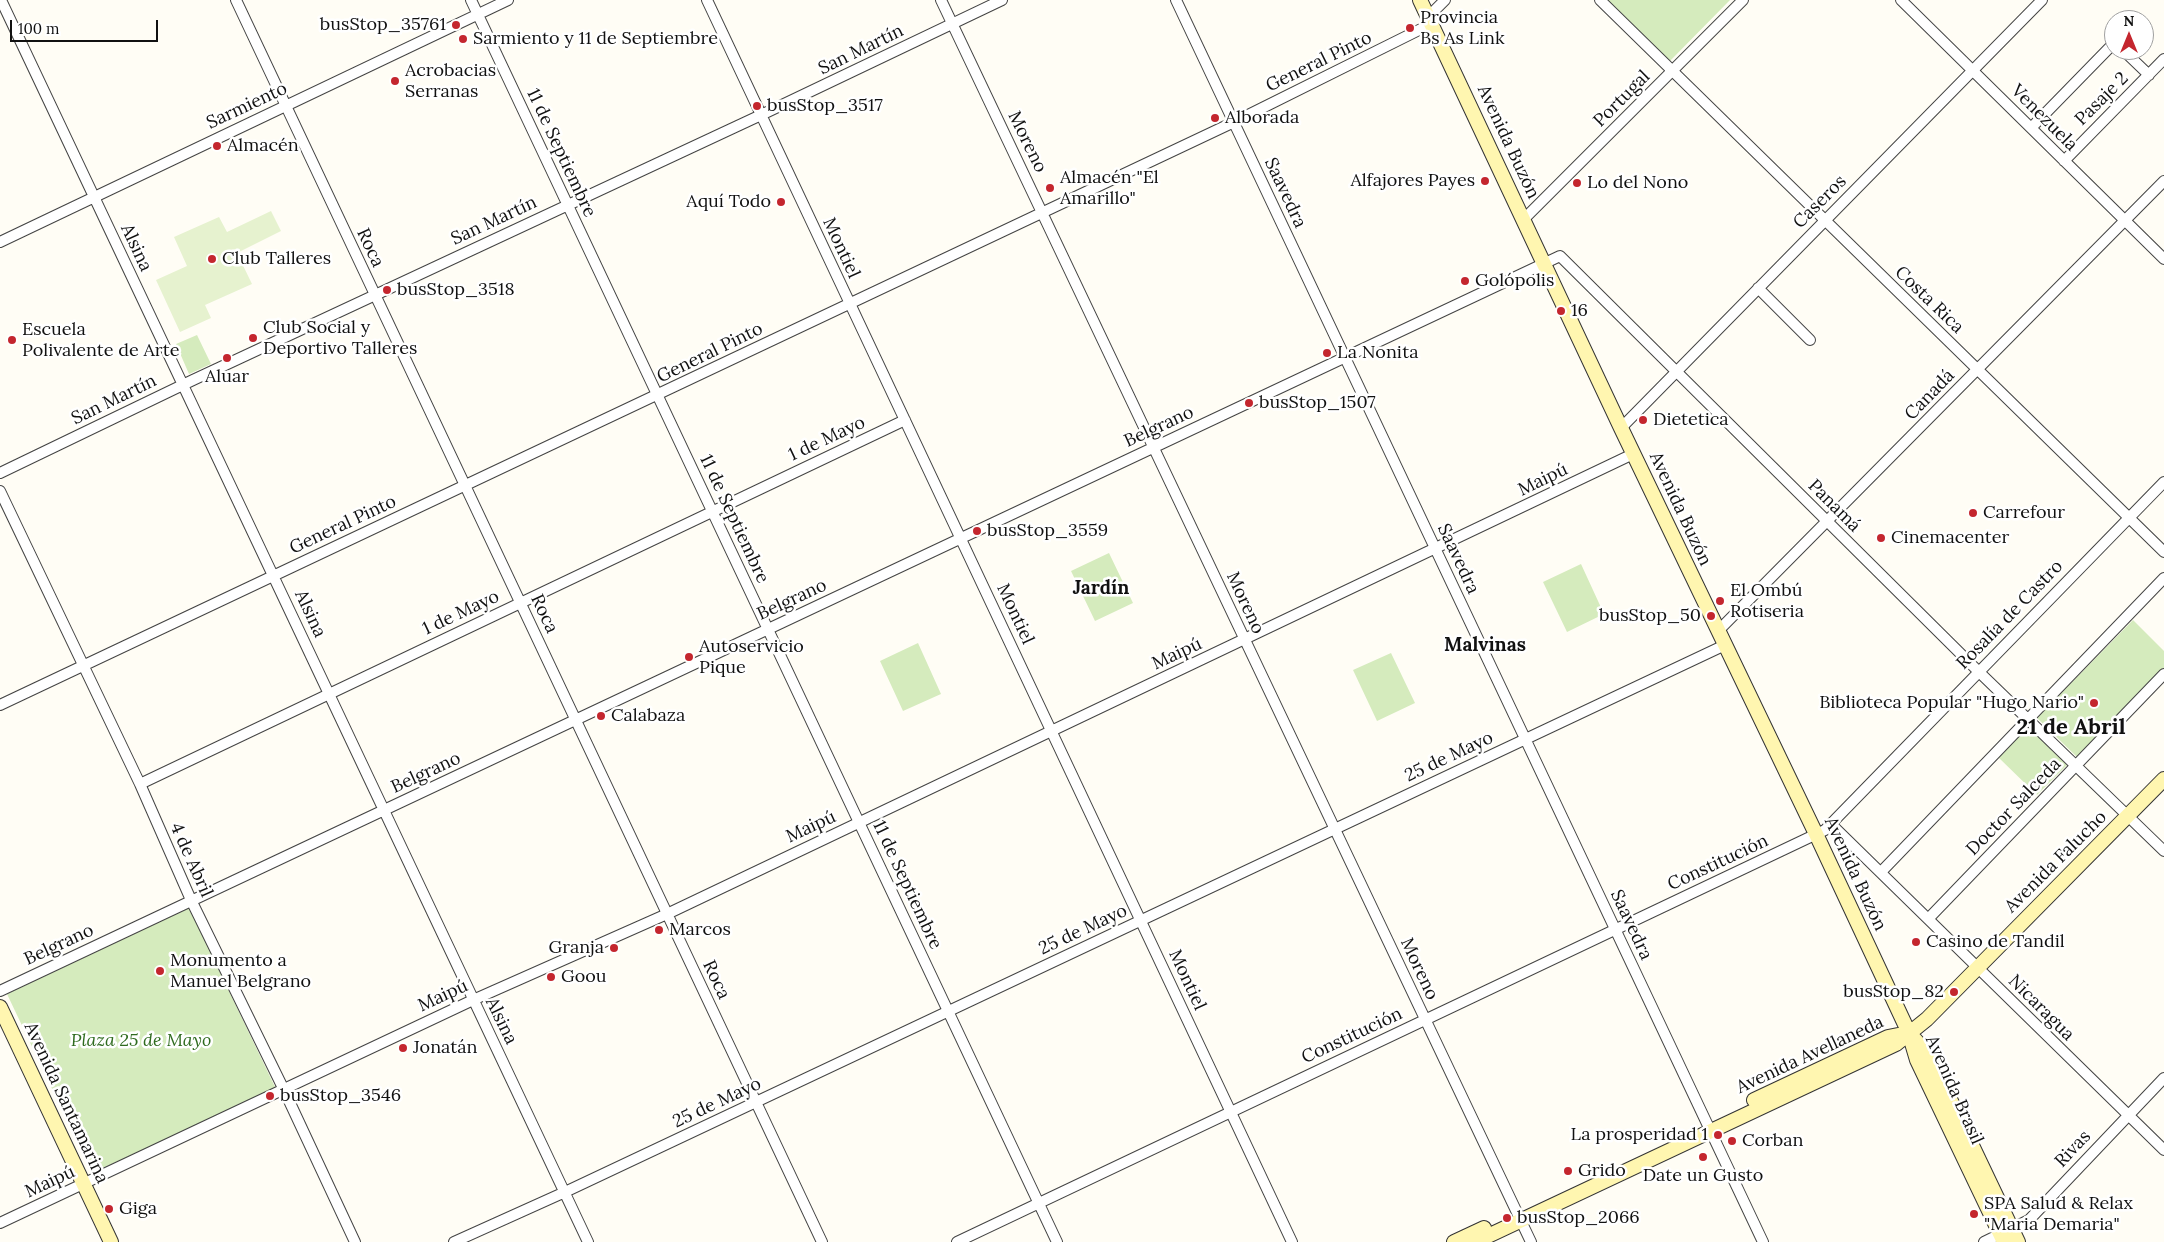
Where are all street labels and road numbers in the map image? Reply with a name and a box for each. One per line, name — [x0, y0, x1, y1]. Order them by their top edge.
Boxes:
street label: San Martín — [815, 20, 907, 80]
street label: General Pinto — [1263, 27, 1375, 97]
street label: Portugal — [1589, 66, 1655, 132]
street label: Pasaje 2 — [2071, 68, 2133, 130]
street label: Sarmiento — [203, 78, 291, 134]
street label: Venezuela — [2006, 80, 2082, 156]
street label: Avenida Buzón — [1472, 82, 1544, 202]
street label: 11 de Septiembre — [522, 85, 600, 221]
street label: Moreno — [1003, 108, 1051, 176]
street label: Saavedra — [1259, 154, 1311, 232]
street label: Caseros — [1789, 171, 1851, 233]
street label: San Martín — [448, 192, 540, 250]
street label: Montiel — [818, 214, 864, 282]
street label: Alsina — [116, 221, 156, 275]
street label: Roca — [352, 225, 388, 271]
street label: Costa Rica — [1890, 262, 1968, 338]
street label: General Pinto — [654, 318, 766, 388]
street label: Canadá — [1901, 365, 1959, 425]
street label: San Martín — [68, 370, 160, 430]
street label: Belgrano — [1121, 402, 1197, 452]
street label: 1 de Mayo — [785, 412, 869, 466]
street label: Avenida Buzón — [1644, 449, 1716, 569]
street label: 11 de Septiembre — [695, 451, 773, 587]
street label: Maipú — [1515, 459, 1571, 501]
street label: Panamá — [1803, 475, 1865, 537]
street label: General Pinto — [286, 491, 400, 559]
street label: Saavedra — [1432, 520, 1484, 598]
street label: Rosalía de Castro — [1952, 556, 2068, 674]
street label: Moreno — [1221, 569, 1269, 637]
street label: Belgrano — [754, 575, 830, 625]
street label: Montiel — [992, 580, 1038, 648]
street label: 1 de Mayo — [419, 586, 503, 640]
street label: Alsina — [290, 587, 330, 641]
street label: Roca — [526, 591, 562, 637]
street label: Maipú — [1149, 633, 1205, 675]
street label: 25 de Mayo — [1401, 727, 1497, 787]
street label: Belgrano — [388, 748, 464, 798]
street label: Doctor Salceda — [1962, 754, 2066, 860]
street label: Maipú — [783, 806, 839, 848]
street label: Avenida Falucho — [2000, 806, 2112, 918]
street label: Avenida Buzón — [1819, 814, 1891, 934]
street label: 11 de Septiembre — [868, 817, 946, 953]
street label: 4 de Abril — [165, 819, 217, 901]
street label: Constitución — [1664, 830, 1772, 896]
street label: Saavedra — [1605, 886, 1657, 964]
street label: 25 de Mayo — [1035, 900, 1131, 960]
street label: Belgrano — [21, 920, 97, 970]
street label: Moreno — [1395, 935, 1443, 1003]
street label: Montiel — [1164, 946, 1210, 1014]
street label: Roca — [698, 957, 734, 1003]
street label: Nicaragua — [2003, 970, 2079, 1046]
street label: Maipú — [415, 975, 471, 1017]
street label: Alsina — [480, 994, 522, 1048]
street label: Constitución — [1298, 1003, 1406, 1069]
street label: Avenida Avellaneda — [1733, 1011, 1887, 1099]
street label: Avenida Santamarina — [19, 1019, 113, 1187]
street label: Avenida Brasil — [1920, 1032, 1988, 1148]
street label: 25 de Mayo — [669, 1073, 765, 1133]
street label: Rivas — [2050, 1126, 2096, 1172]
street label: Maipú — [22, 1161, 78, 1203]

